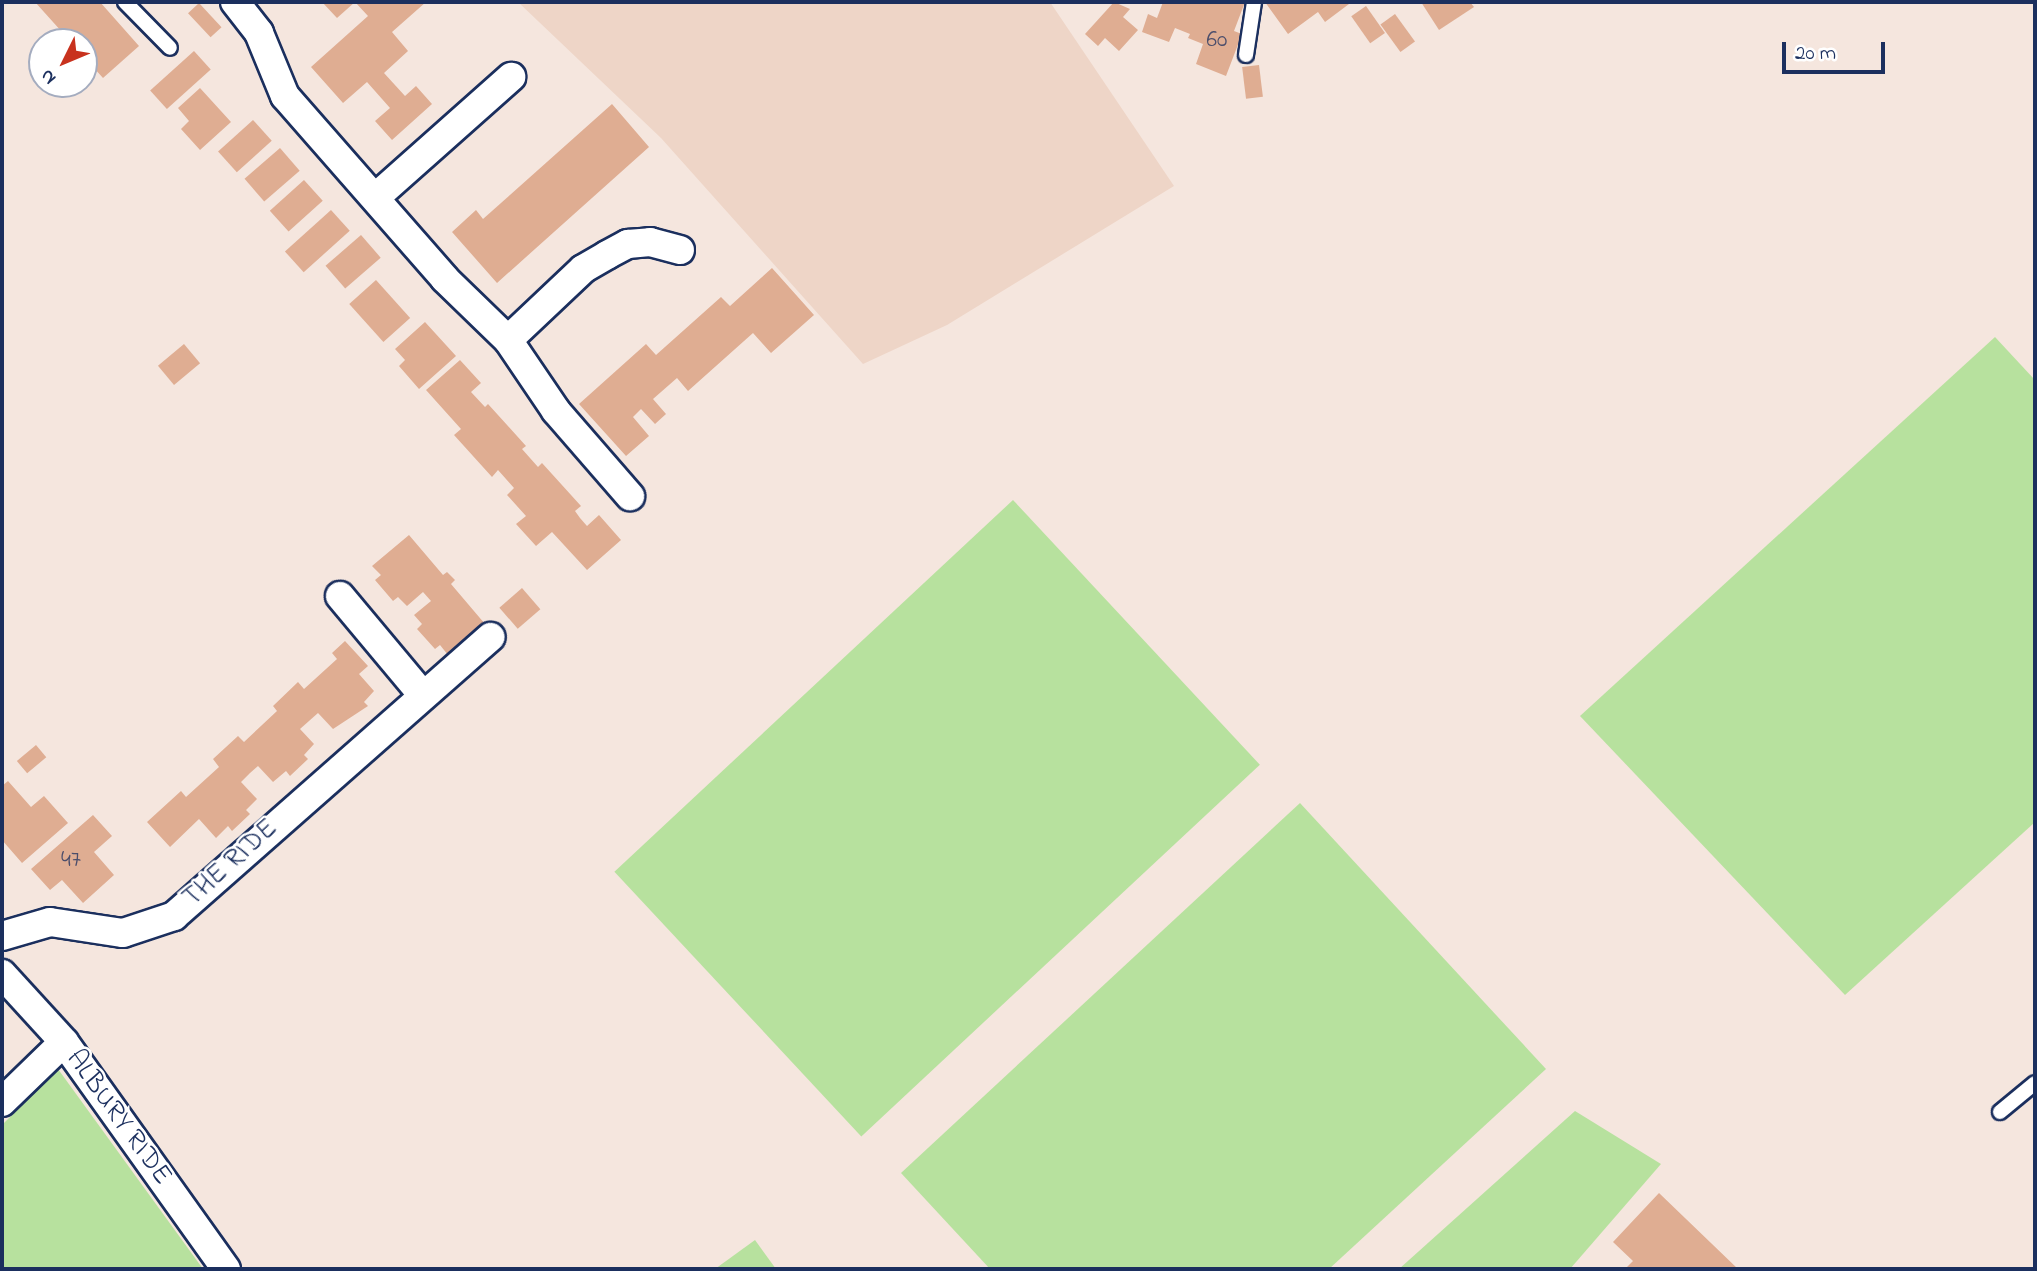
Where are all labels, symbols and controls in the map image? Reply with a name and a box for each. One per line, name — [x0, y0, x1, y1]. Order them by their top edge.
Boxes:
house number: 60 — [1207, 27, 1227, 55]
north arrow — [28, 28, 98, 98]
scale bar — [1785, 28, 1888, 72]
text: 20 m — [1795, 39, 1836, 69]
text: N — [34, 62, 63, 90]
street label: THE RIDE — [177, 813, 285, 915]
house number: 47 — [61, 847, 81, 875]
street label: ALBURY RIDE — [58, 1044, 178, 1192]

